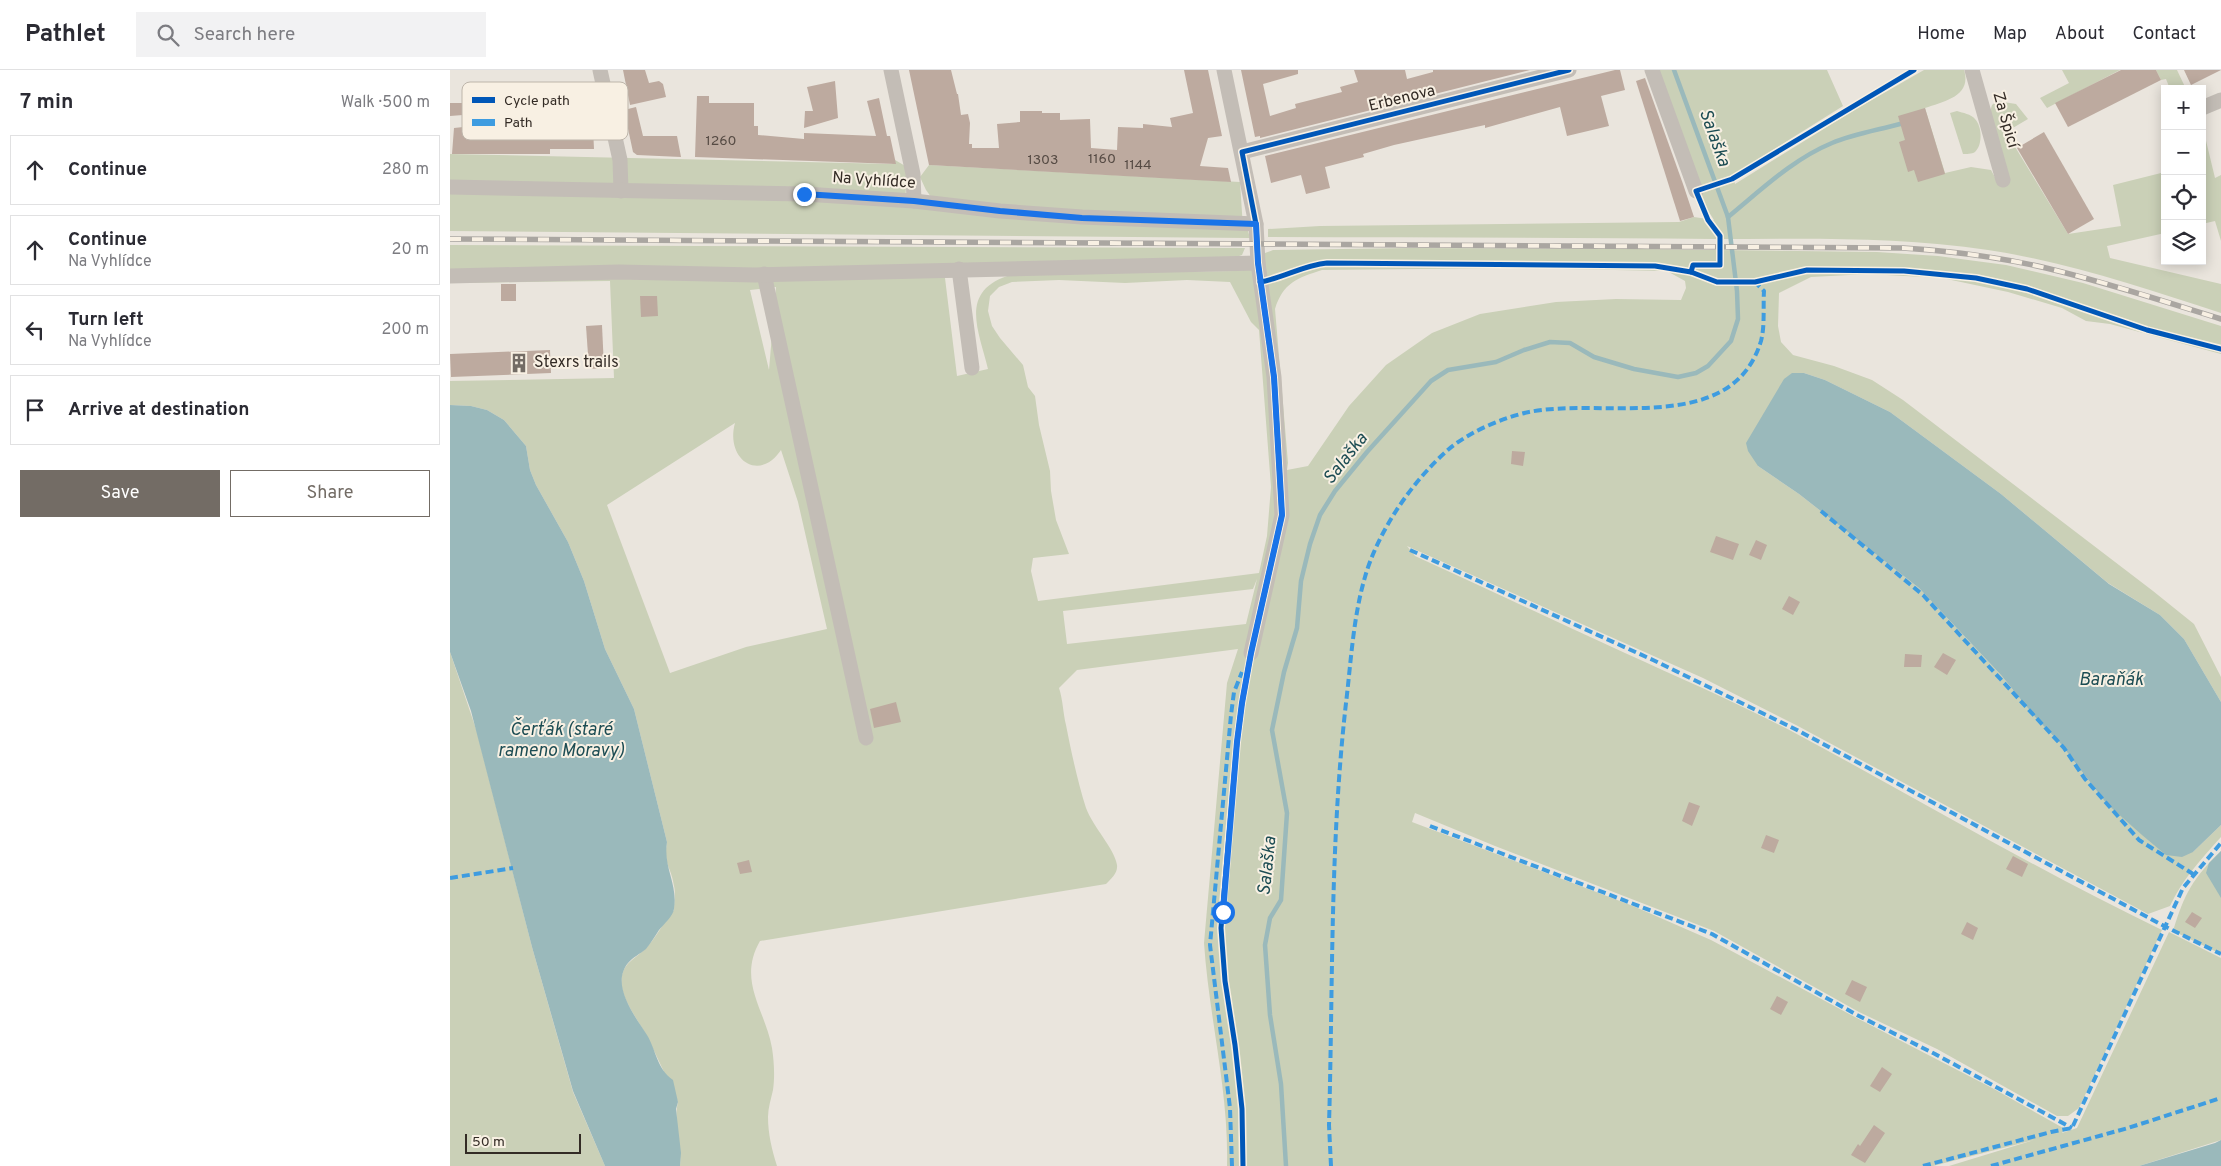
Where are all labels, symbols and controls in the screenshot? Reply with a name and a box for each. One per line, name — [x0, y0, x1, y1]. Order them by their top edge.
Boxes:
search box — [136, 12, 486, 57]
text: Pathlet — [25, 20, 106, 50]
icon: search — [154, 21, 182, 49]
text: Search here — [194, 23, 295, 47]
text: Home — [1917, 23, 1965, 46]
text: Map — [1993, 23, 2027, 46]
text: About — [2055, 23, 2104, 46]
text: Contact — [2132, 23, 2196, 46]
street label: Erbenova — [1367, 81, 1437, 117]
legend — [462, 82, 628, 140]
map controls — [2161, 85, 2206, 265]
button: + — [2161, 85, 2206, 130]
text: 7 min — [20, 89, 73, 116]
street label: Za Špicí — [1987, 89, 2025, 152]
text: Walk · 500 m — [341, 93, 430, 113]
text: Cycle path — [504, 93, 570, 110]
water label: Salaška — [1693, 106, 1735, 171]
text: Path — [504, 115, 533, 132]
button: − — [2161, 130, 2206, 175]
house number: 1260 — [705, 133, 737, 150]
house number: 1160 — [1088, 151, 1116, 168]
house number: 1303 — [1028, 152, 1058, 169]
icon: ahead — [21, 156, 49, 184]
house number: 1144 — [1124, 157, 1152, 174]
text: Continue — [68, 158, 147, 182]
text: 280 m — [382, 160, 429, 180]
street label: Na Vyhlídce — [832, 168, 916, 194]
button: locate — [2161, 175, 2206, 220]
route end — [793, 183, 816, 206]
button: layers — [2161, 220, 2206, 265]
text: Continue — [68, 228, 147, 252]
icon: ahead — [21, 236, 49, 264]
text: 20 m — [392, 240, 429, 260]
text: Na Vyhlídce — [68, 252, 152, 272]
text: Turn left — [68, 308, 144, 332]
icon: left — [21, 316, 49, 344]
text: 200 m — [381, 320, 429, 340]
text: Na Vyhlídce — [68, 332, 152, 352]
building icon: Stexrs trails — [508, 352, 530, 374]
place label: Stexrs trails — [534, 353, 619, 373]
icon: arrive — [21, 396, 49, 424]
text: Arrive at destination — [68, 398, 249, 422]
water label: Salaška — [1319, 428, 1374, 490]
button: Save — [20, 470, 220, 517]
button: Share — [230, 470, 430, 517]
water label: Baraňák — [2079, 669, 2144, 692]
water label: Čerťák (staré rameno Moravy) — [498, 717, 624, 763]
water label: Salaška — [1253, 835, 1283, 897]
route start — [1212, 901, 1235, 924]
scale bar — [465, 1131, 581, 1154]
text: 50 m — [472, 1134, 505, 1151]

